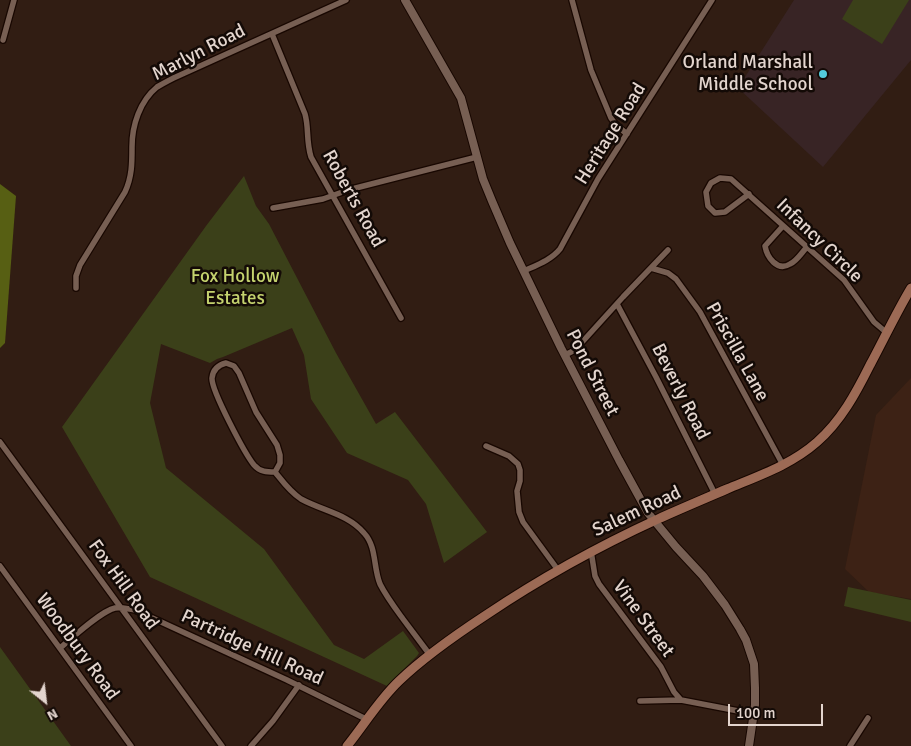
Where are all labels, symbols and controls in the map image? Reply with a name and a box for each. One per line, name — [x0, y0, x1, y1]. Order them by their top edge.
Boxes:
street label: Marlyn Road — [149, 20, 249, 86]
place label: Orland Marshall Middle School — [682, 52, 813, 96]
marker: Orland Marshall Middle School — [817, 68, 829, 80]
street label: Heritage Road — [571, 79, 651, 189]
street label: Roberts Road — [317, 146, 389, 252]
street label: Infancy Circle — [771, 194, 867, 288]
park label: Fox Hollow Estates — [191, 266, 279, 310]
street label: Priscilla Lane — [700, 299, 774, 405]
street label: Pond Street — [560, 326, 624, 420]
street label: Beverly Road — [646, 340, 714, 444]
street label: Salem Road — [589, 482, 685, 542]
street label: Fox Hill Road — [83, 536, 163, 634]
street label: Vine Street — [607, 576, 679, 662]
street label: Woodbury Road — [30, 589, 124, 705]
street label: Partridge Hill Road — [177, 605, 327, 691]
north arrow — [20, 676, 70, 726]
scale bar — [731, 694, 826, 726]
text: 100 m — [736, 704, 776, 722]
text: N — [44, 705, 61, 724]

